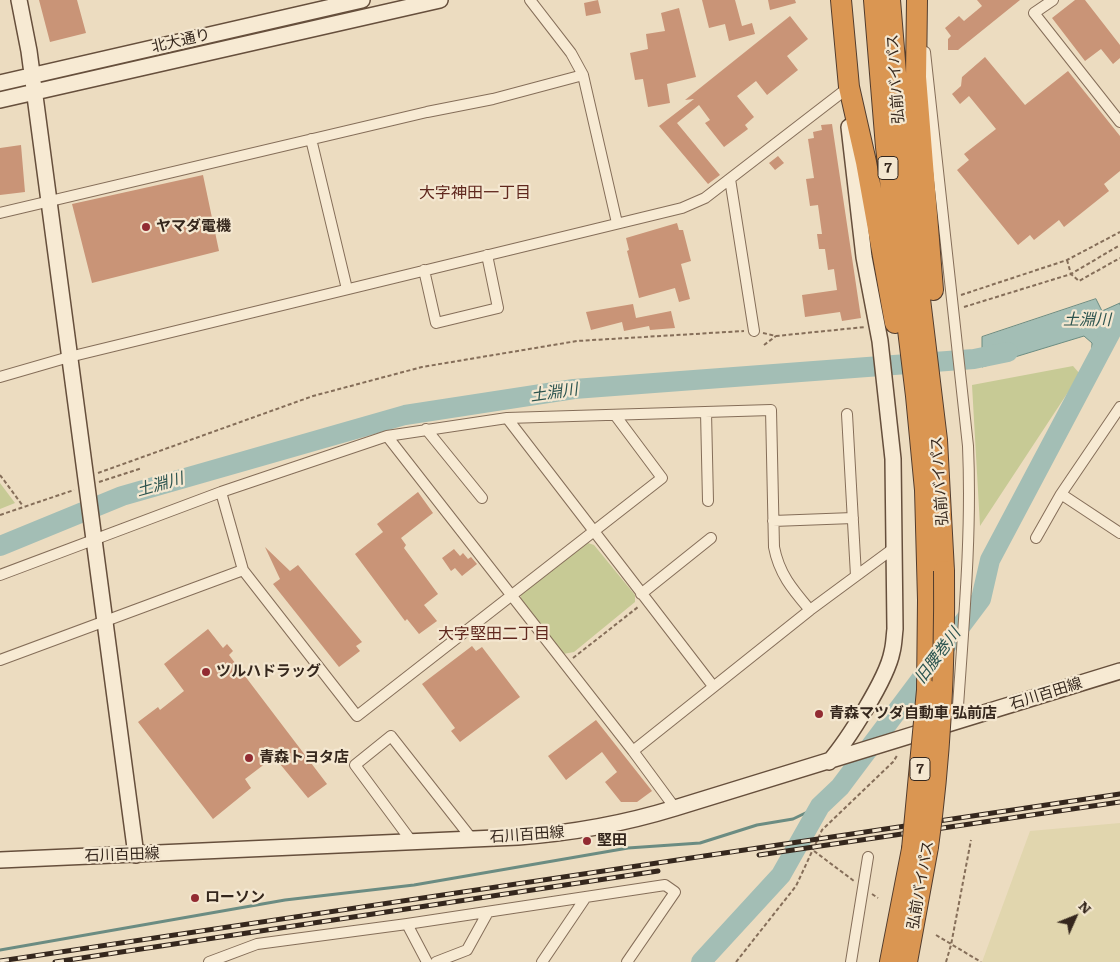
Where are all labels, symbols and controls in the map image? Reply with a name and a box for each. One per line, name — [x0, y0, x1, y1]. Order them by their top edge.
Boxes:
street label: 北大通り — [150, 25, 212, 57]
street label: 弘前バイパス — [884, 33, 908, 125]
road number: 7 — [878, 156, 898, 180]
district label: 大字神田一丁目 — [419, 183, 531, 203]
place label: ヤマダ電機 — [156, 218, 231, 236]
marker: ヤマダ電機 — [140, 221, 152, 233]
water label: 土淵川 — [1063, 310, 1111, 330]
water label: 土淵川 — [529, 380, 579, 406]
street label: 弘前バイパス — [928, 435, 952, 527]
water label: 土淵川 — [134, 469, 186, 501]
district label: 大字堅田二丁目 — [438, 624, 550, 644]
water label: 旧腰巻川 — [911, 625, 965, 687]
place label: ツルハドラッグ — [216, 663, 321, 681]
marker: ツルハドラッグ — [200, 666, 212, 678]
street label: 石川百田線 — [1008, 674, 1084, 714]
place label: 青森マツダ自動車 弘前店 — [829, 705, 997, 723]
marker: 青森マツダ自動車 弘前店 — [813, 708, 825, 720]
place label: 青森トヨタ店 — [259, 749, 349, 767]
marker: 青森トヨタ店 — [243, 752, 255, 764]
road number: 7 — [910, 758, 930, 781]
street label: 石川百田線 — [489, 823, 565, 847]
place label: 堅田 — [597, 832, 627, 850]
marker: 堅田 — [581, 835, 593, 847]
street label: 弘前バイパス — [904, 839, 938, 931]
street label: 石川百田線 — [84, 845, 160, 865]
place label: ローソン — [205, 889, 265, 907]
marker: ローソン — [189, 892, 201, 904]
north arrow — [1050, 892, 1100, 942]
text: N — [1075, 895, 1097, 918]

